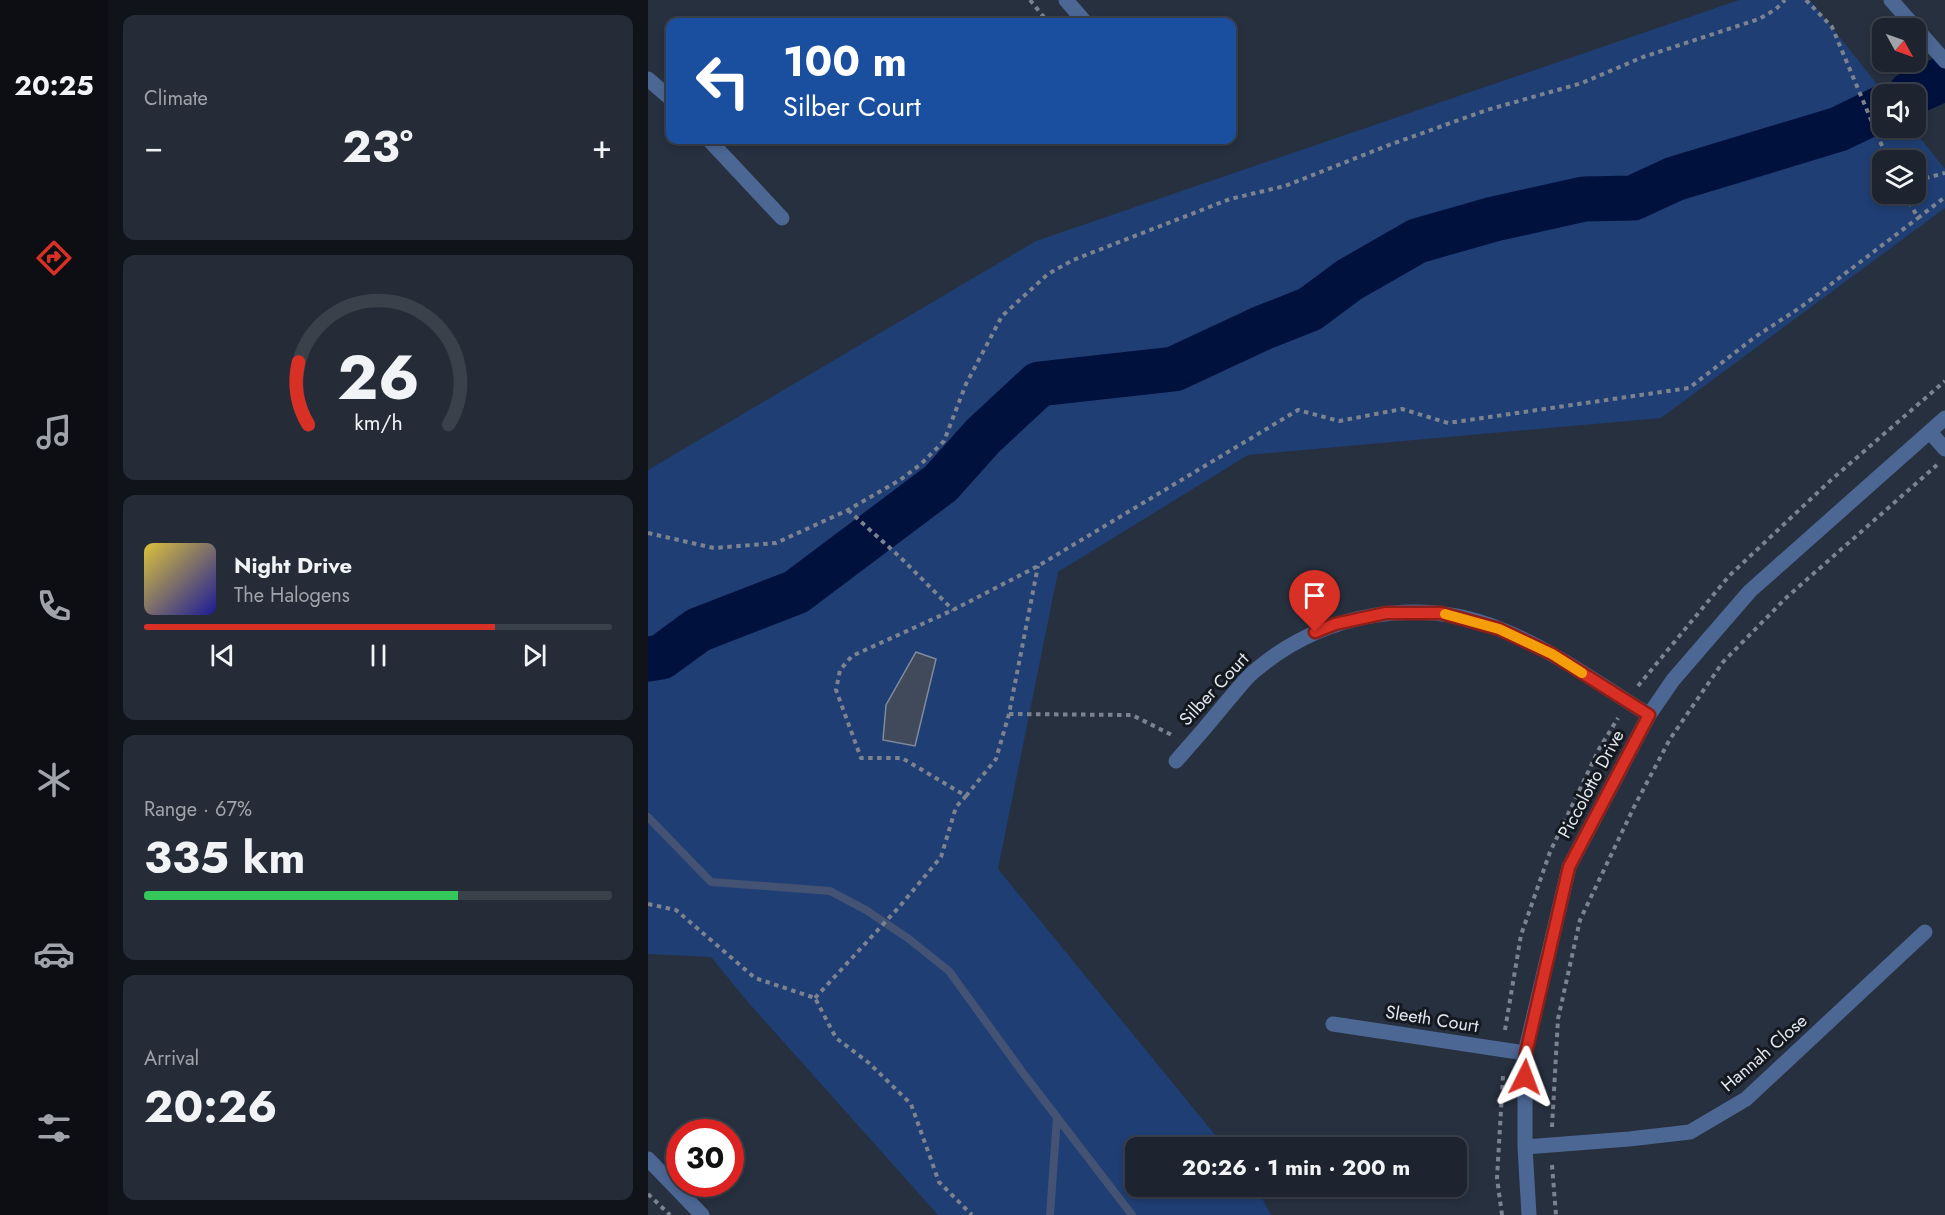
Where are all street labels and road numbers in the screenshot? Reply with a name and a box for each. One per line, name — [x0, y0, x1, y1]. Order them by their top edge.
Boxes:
street label: Silber Court — [1173, 646, 1255, 731]
street label: Piccolotto Drive — [1551, 725, 1631, 843]
street label: Sleeth Court — [1384, 999, 1481, 1039]
street label: Hannah Close — [1715, 1008, 1813, 1098]

